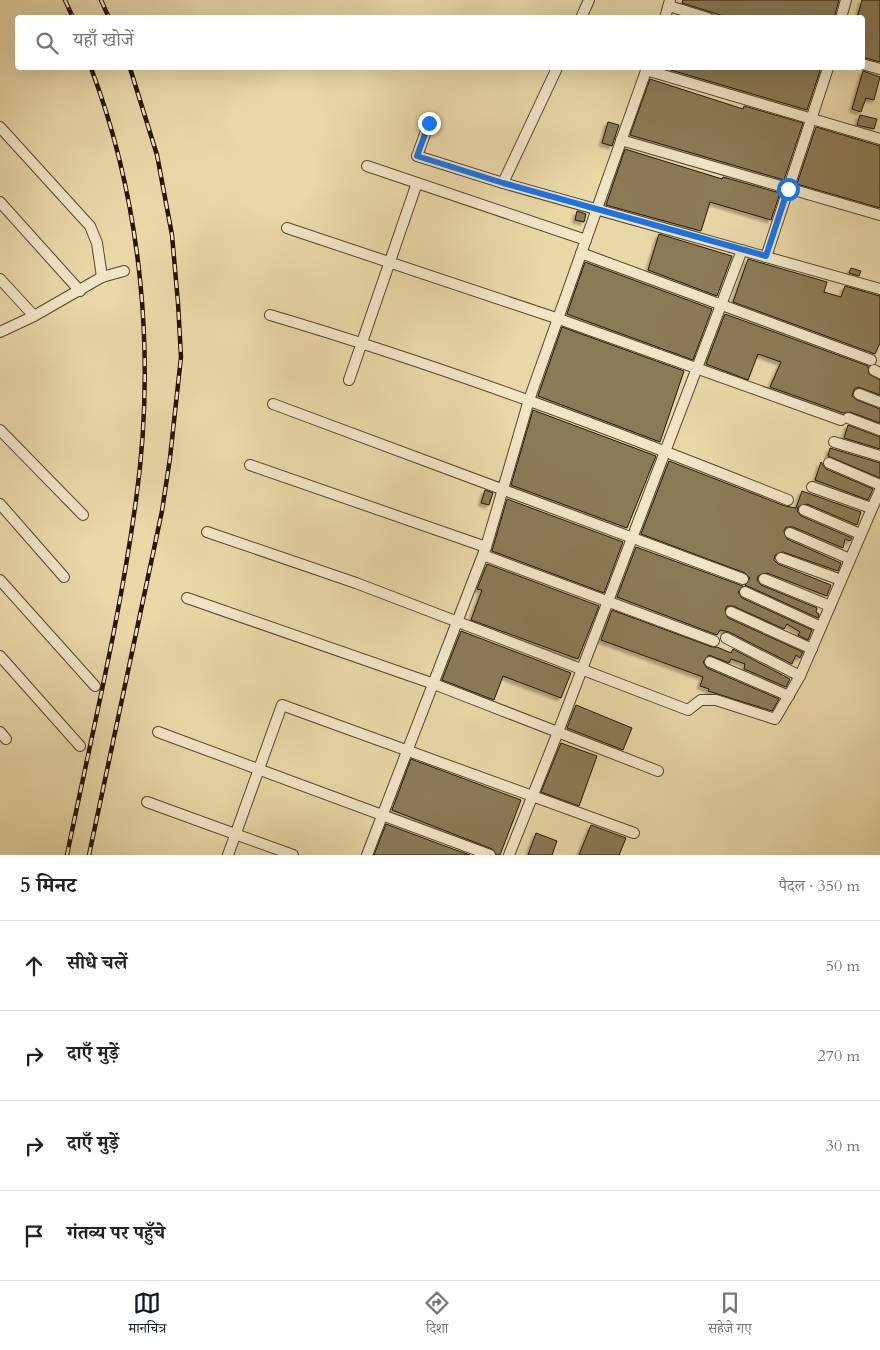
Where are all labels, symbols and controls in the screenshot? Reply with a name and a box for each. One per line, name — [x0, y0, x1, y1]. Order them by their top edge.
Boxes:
search box — [15, 15, 865, 70]
text: यहाँ खोजें — [73, 27, 134, 53]
icon: search — [33, 29, 61, 57]
route end — [418, 112, 441, 135]
route start — [777, 178, 800, 201]
text: 5 मिनट — [20, 871, 76, 900]
text: पैदल · 350 m — [779, 875, 860, 897]
text: सीधे चलें — [67, 950, 127, 976]
icon: ahead — [20, 952, 48, 980]
text: 50 m — [826, 955, 860, 977]
text: दाएँ मुड़ें — [67, 1040, 119, 1066]
icon: right — [20, 1042, 48, 1070]
text: 270 m — [818, 1045, 860, 1067]
text: दाएँ मुड़ें — [67, 1130, 119, 1156]
icon: right — [20, 1132, 48, 1160]
text: 30 m — [826, 1135, 860, 1157]
text: गंतव्य पर पहुँचे — [67, 1220, 165, 1246]
icon: arrive — [20, 1222, 48, 1250]
tab: मानचित्र — [128, 1289, 166, 1342]
tab: दिशा — [423, 1289, 451, 1342]
tab: सहेजे गए — [708, 1289, 752, 1342]

